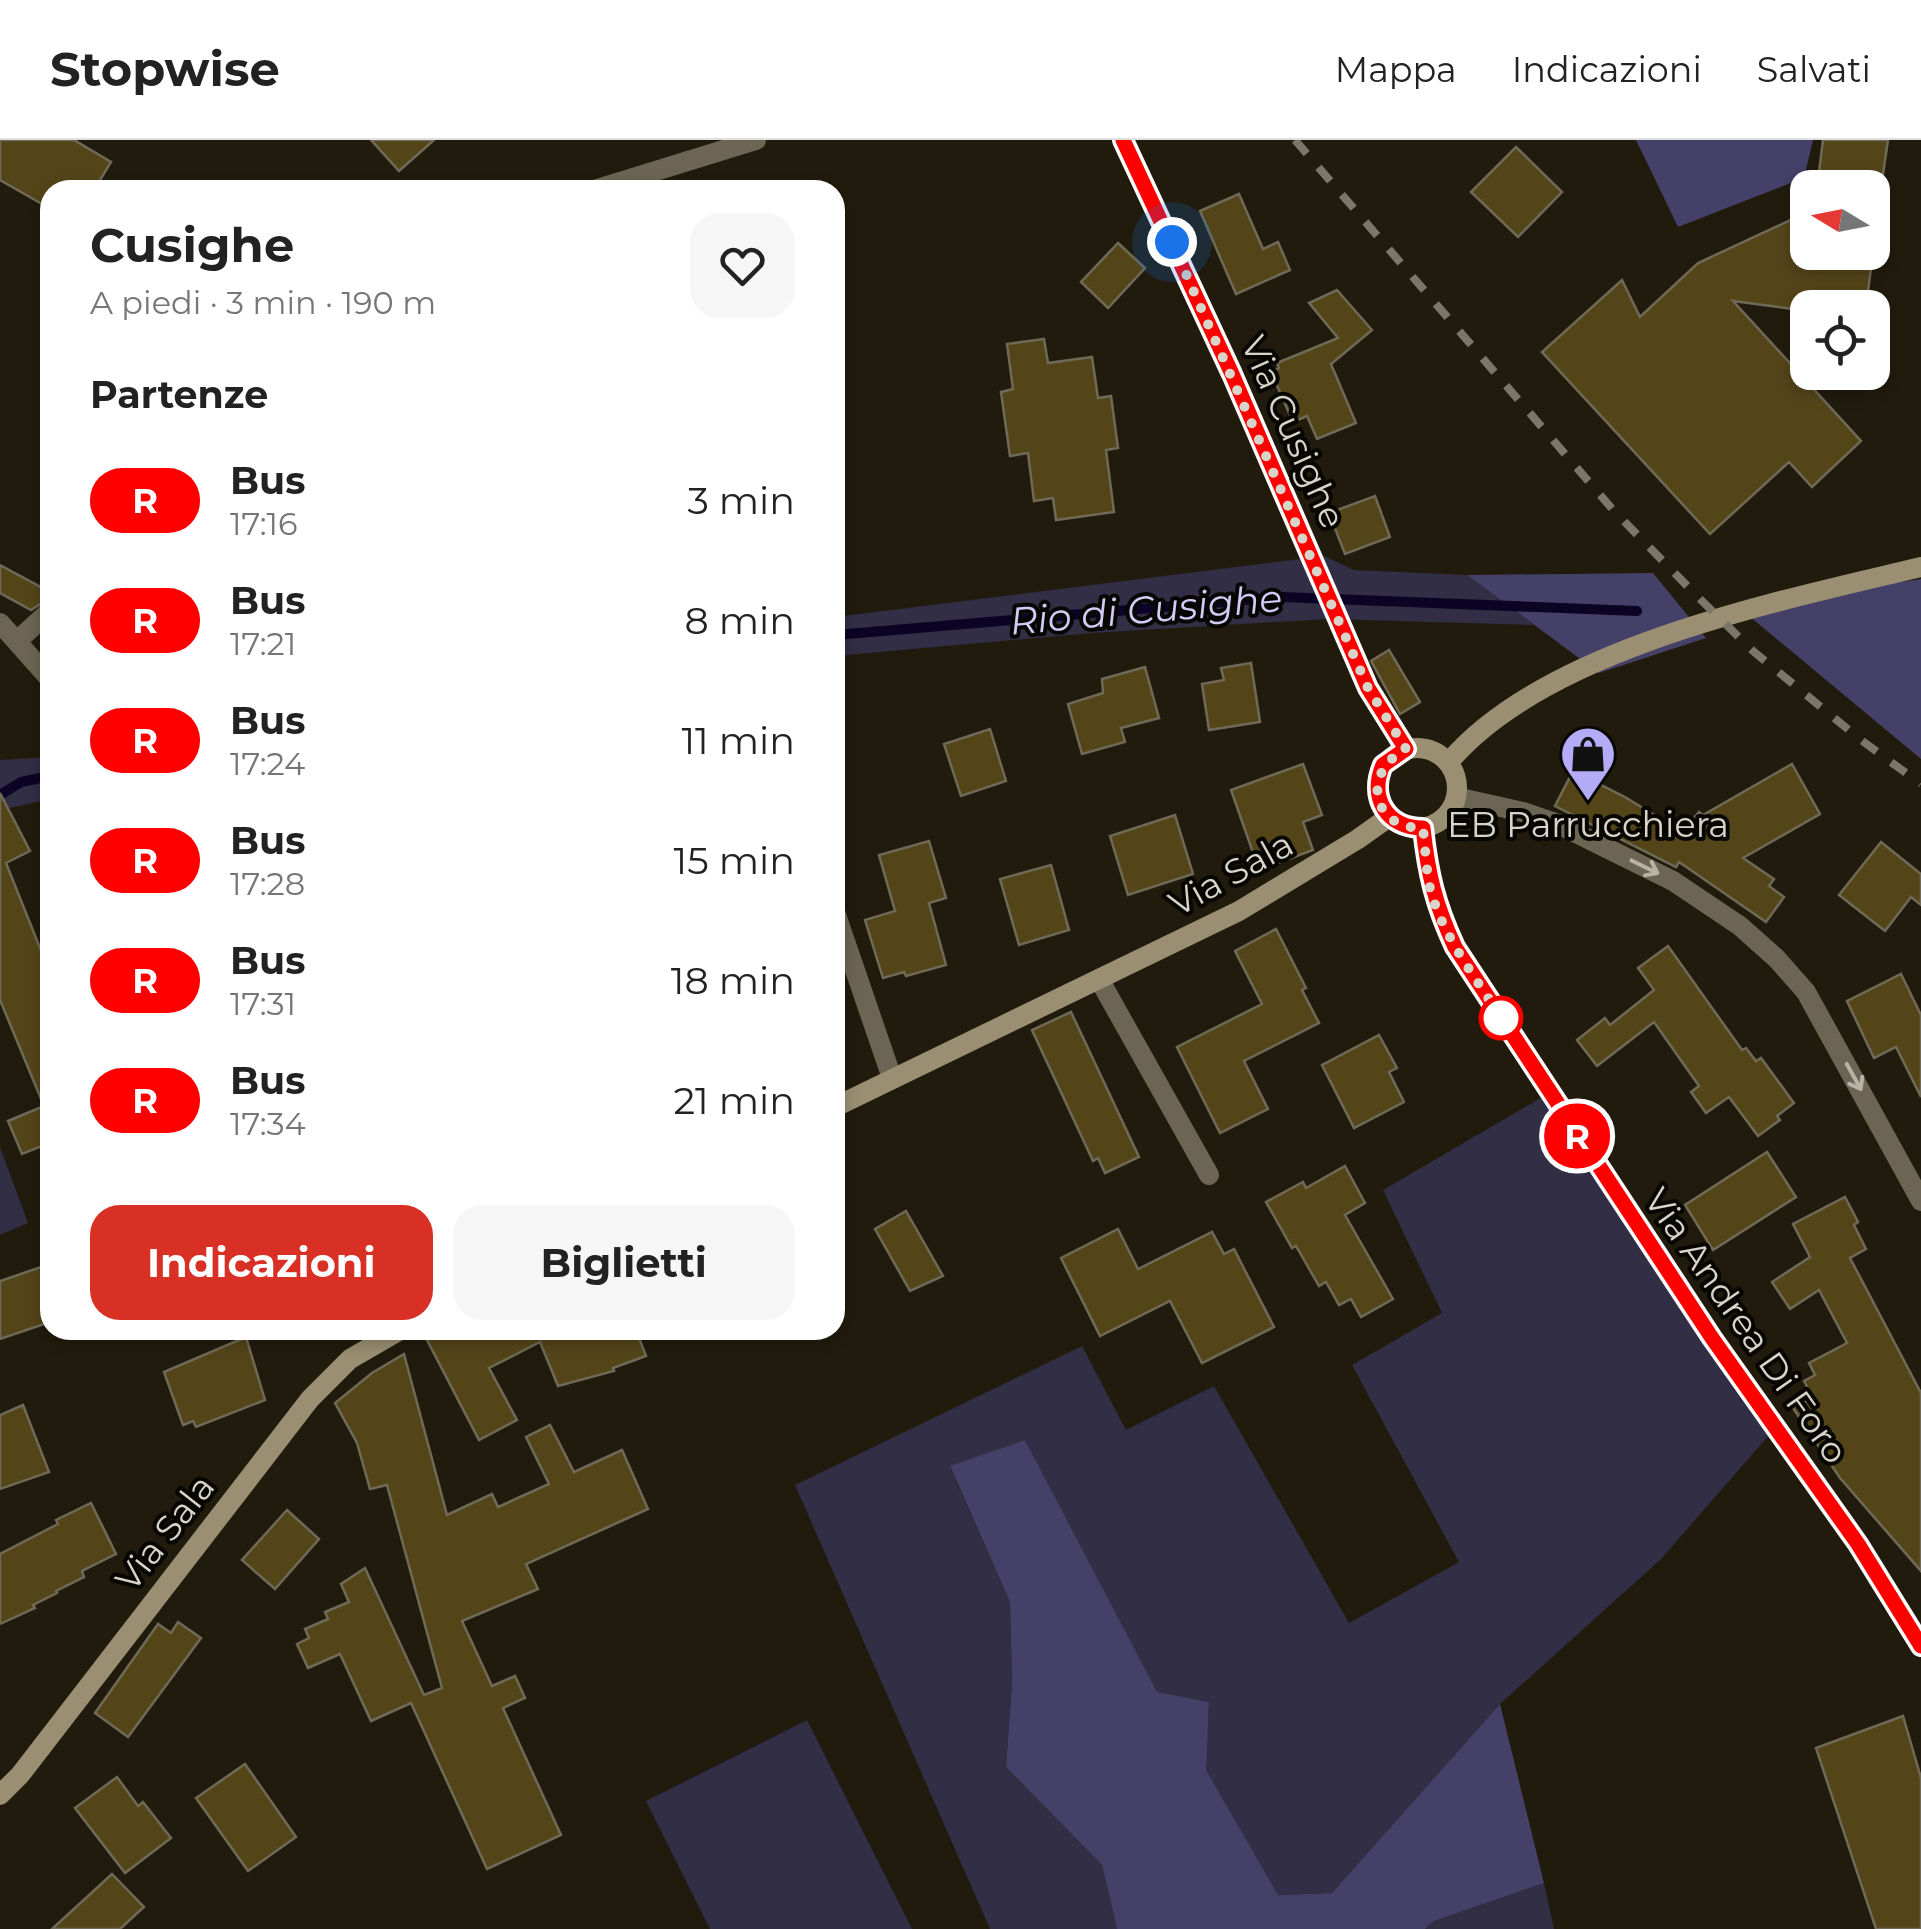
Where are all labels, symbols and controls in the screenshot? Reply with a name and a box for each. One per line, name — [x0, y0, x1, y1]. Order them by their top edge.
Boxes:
text: Stopwise — [50, 40, 280, 98]
text: Mappa — [1335, 48, 1457, 91]
text: Indicazioni — [1512, 48, 1702, 91]
text: Salvati — [1757, 48, 1871, 91]
north arrow — [1790, 170, 1890, 270]
map controls — [1790, 170, 1890, 390]
button: heart — [690, 213, 795, 318]
text: Cusighe — [90, 216, 294, 274]
your location — [1147, 217, 1197, 267]
text: A piedi · 3 min · 190 m — [90, 283, 436, 322]
button: locate — [1790, 290, 1890, 390]
street label: Via Cusighe — [1232, 329, 1355, 535]
text: Partenze — [90, 371, 268, 418]
text: Bus — [230, 457, 305, 504]
text: 3 min — [687, 477, 795, 524]
text: R — [132, 479, 158, 522]
text: 17:16 — [230, 504, 298, 543]
water label: Rio di Cusighe — [1008, 574, 1284, 645]
text: Bus — [230, 577, 305, 624]
text: 8 min — [685, 597, 795, 644]
text: R — [132, 599, 158, 642]
text: 17:21 — [230, 624, 296, 663]
text: Bus — [230, 697, 305, 744]
text: 11 min — [681, 717, 795, 764]
text: R — [132, 719, 158, 762]
shop icon: EB Parrucchiera — [1558, 724, 1618, 803]
text: 17:24 — [230, 744, 305, 783]
place label: EB Parrucchiera — [1447, 803, 1729, 846]
text: Bus — [230, 817, 305, 864]
street label: Via Sala — [1161, 822, 1300, 925]
text: 15 min — [674, 837, 795, 884]
text: R — [132, 839, 158, 882]
one-way arrow — [1630, 858, 1659, 877]
text: 17:28 — [230, 864, 305, 903]
text: Bus — [230, 937, 305, 984]
text: 18 min — [671, 957, 795, 1004]
text: R — [132, 959, 158, 1002]
text: 17:31 — [230, 984, 296, 1023]
unlabelled marker — [1480, 997, 1522, 1039]
text: Bus — [230, 1057, 305, 1104]
one-way arrow — [1845, 1062, 1865, 1091]
text: 21 min — [674, 1077, 795, 1124]
text: R — [132, 1079, 158, 1122]
text: 17:34 — [230, 1104, 306, 1143]
line badge: R — [1544, 1104, 1610, 1168]
text: R — [1564, 1115, 1590, 1158]
street label: Via Andrea Di Foro — [1635, 1180, 1858, 1472]
button: Indicazioni — [90, 1205, 433, 1320]
button: Biglietti — [453, 1205, 795, 1320]
street label: Via Sala — [106, 1466, 223, 1599]

